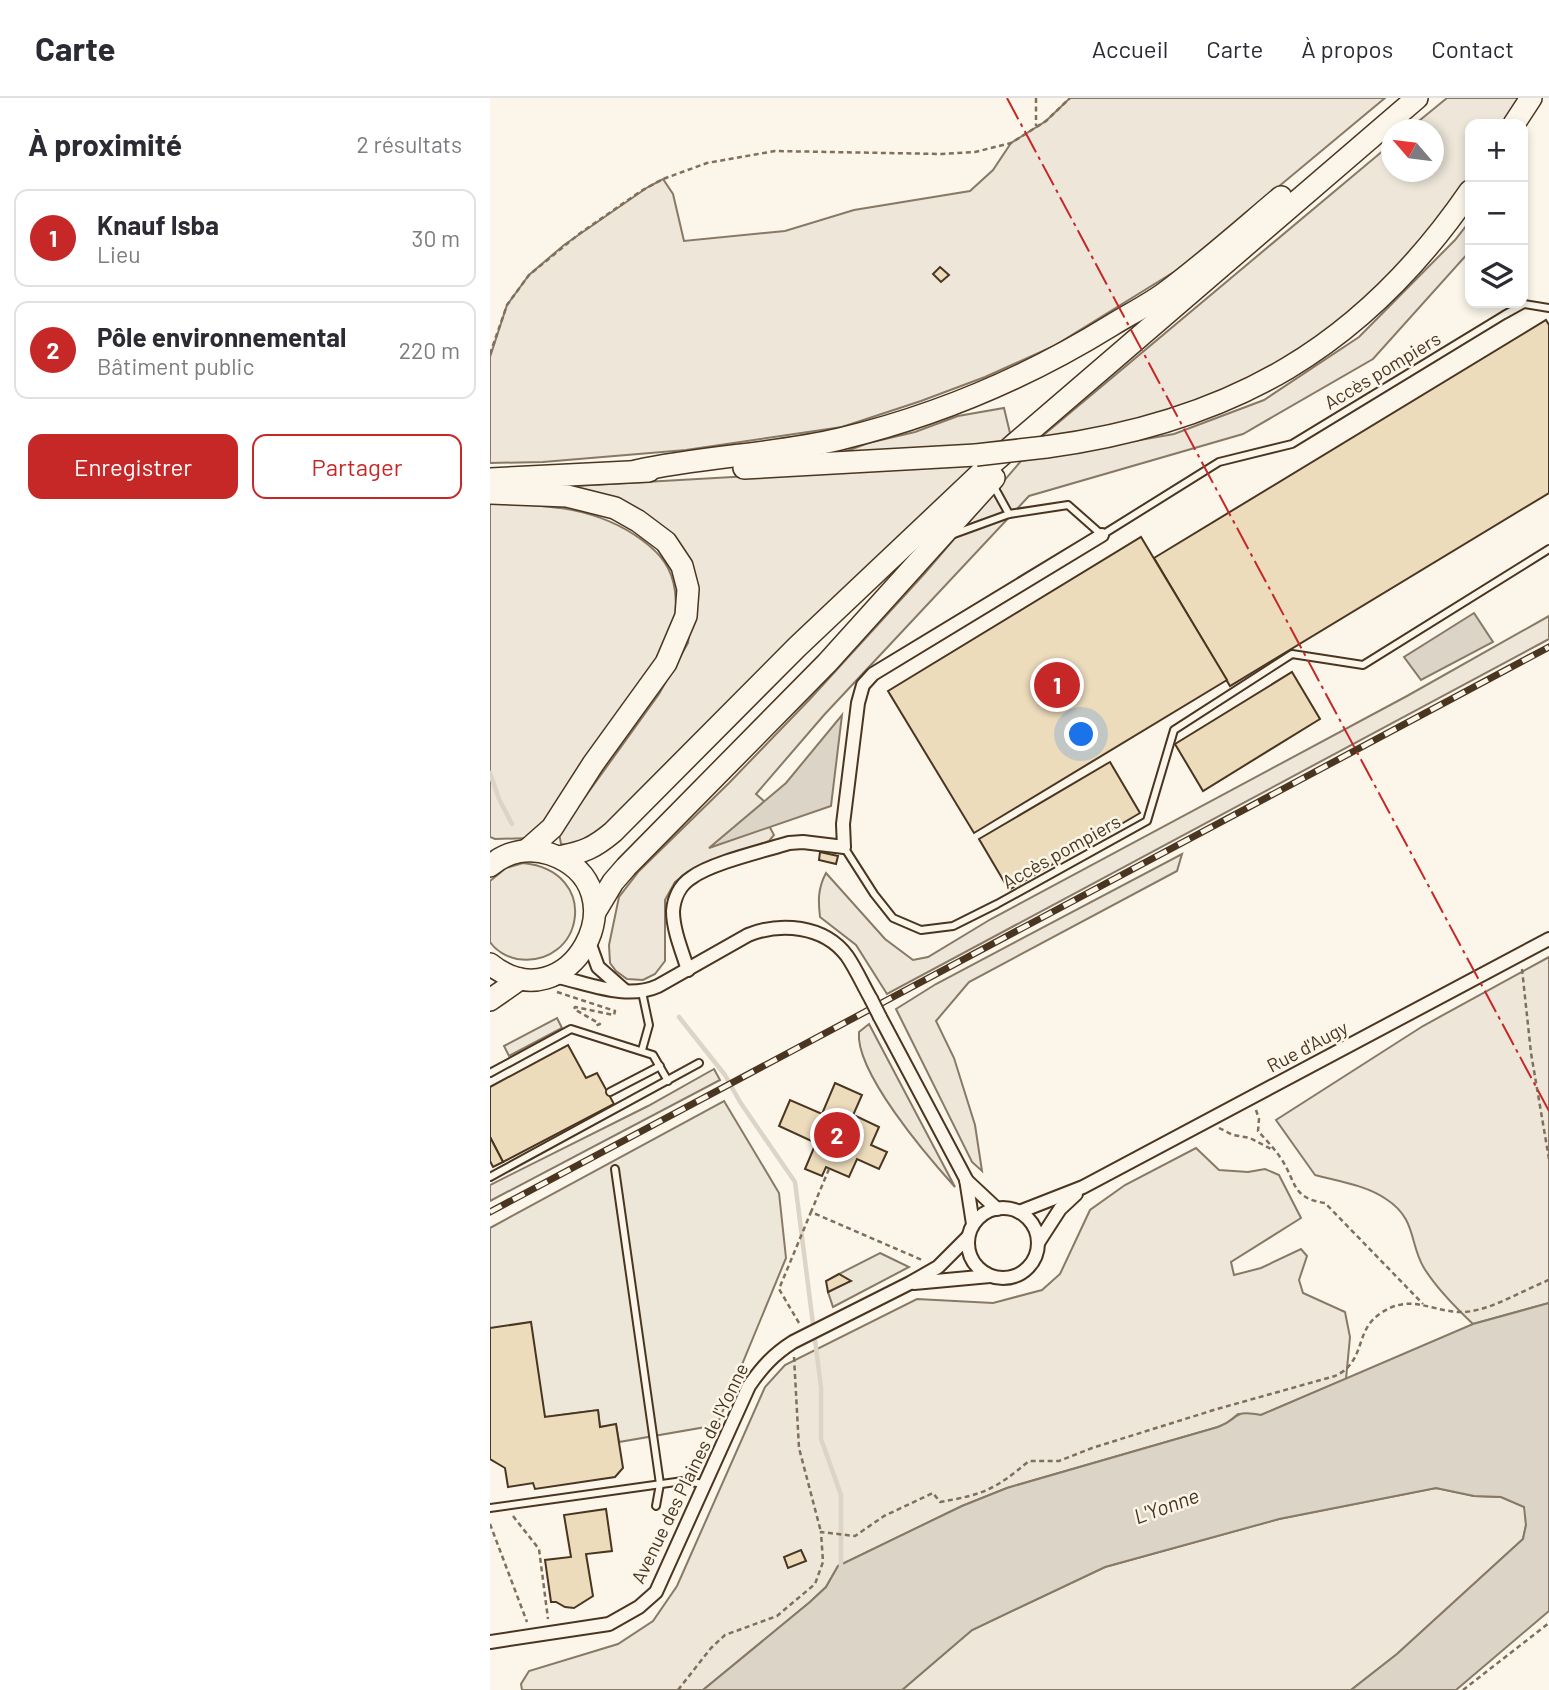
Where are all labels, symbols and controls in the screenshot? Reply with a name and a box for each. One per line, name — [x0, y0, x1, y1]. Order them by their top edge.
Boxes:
text: Carte — [35, 28, 116, 68]
text: Accueil — [1092, 34, 1168, 63]
text: Carte — [1206, 34, 1263, 63]
text: À propos — [1301, 34, 1393, 63]
text: Contact — [1431, 34, 1514, 63]
north arrow — [1381, 119, 1444, 182]
map controls — [1465, 119, 1528, 308]
button: + — [1465, 119, 1528, 182]
text: À proximité — [28, 126, 182, 162]
text: 2 résultats — [357, 130, 462, 158]
button: − — [1465, 182, 1528, 245]
text: Knauf Isba — [97, 209, 219, 240]
text: 1 — [49, 224, 57, 252]
text: 30 m — [412, 224, 460, 252]
text: Lieu — [97, 240, 141, 268]
button: layers — [1465, 245, 1528, 308]
text: Pôle environnemental — [97, 321, 346, 352]
street label: Accès pompiers — [1320, 326, 1444, 414]
text: 2 — [47, 336, 59, 364]
text: 220 m — [399, 336, 460, 364]
text: Bâtiment public — [97, 352, 254, 380]
button: Enregistrer — [28, 434, 238, 499]
button: Partager — [252, 434, 462, 499]
pin: 1 — [1034, 659, 1080, 711]
your location — [1064, 717, 1098, 751]
street label: Accès pompiers — [998, 809, 1124, 893]
street label: Rue d'Augy — [1263, 1015, 1352, 1077]
pin: 2 — [814, 1109, 860, 1161]
street label: Avenue des Plaines de l'Yonne — [626, 1359, 752, 1587]
water label: L'Yonne — [1130, 1482, 1202, 1528]

